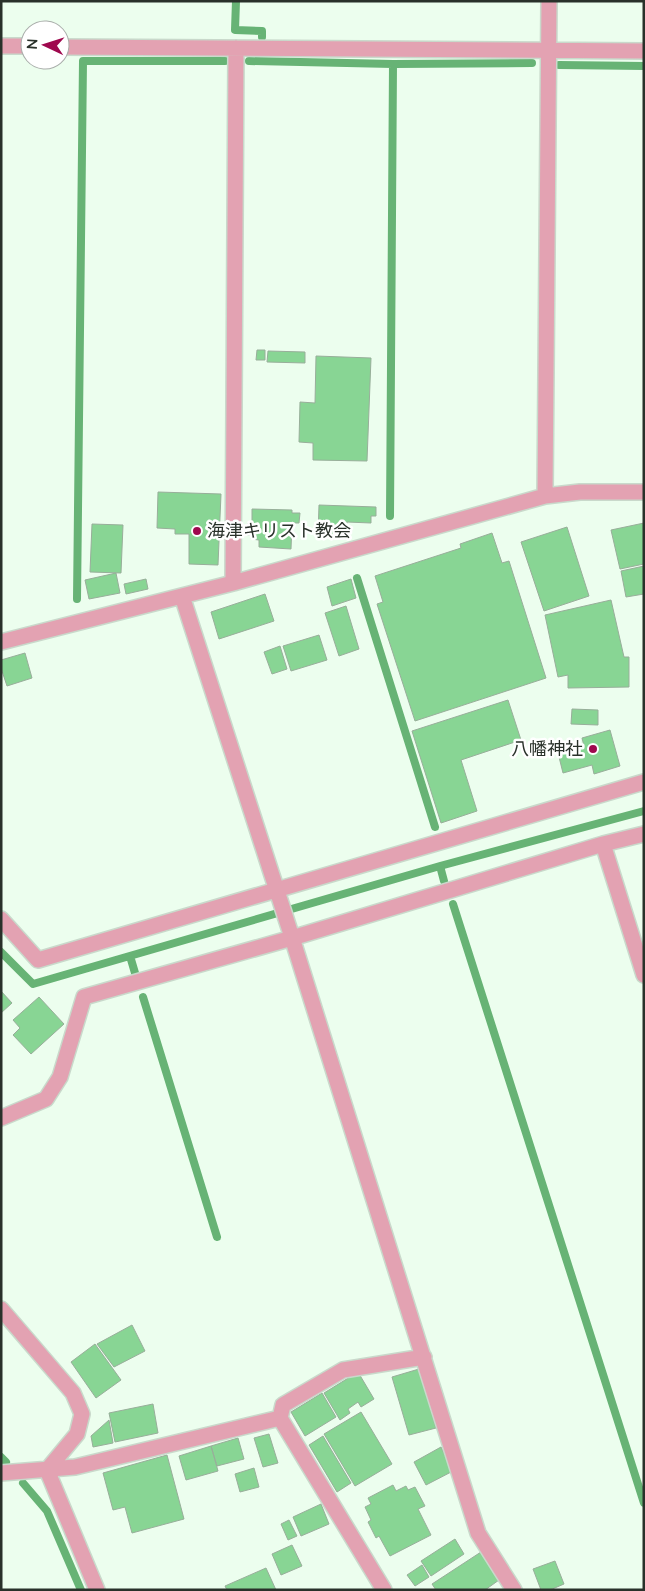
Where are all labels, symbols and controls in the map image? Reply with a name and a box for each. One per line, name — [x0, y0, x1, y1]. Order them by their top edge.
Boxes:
north arrow — [20, 20, 70, 70]
text: N — [23, 38, 40, 50]
place label: 海津キリスト教会 — [207, 519, 351, 541]
marker: 海津キリスト教会 — [191, 525, 203, 537]
place label: 八幡神社 — [511, 737, 583, 759]
marker: 八幡神社 — [587, 743, 599, 755]

